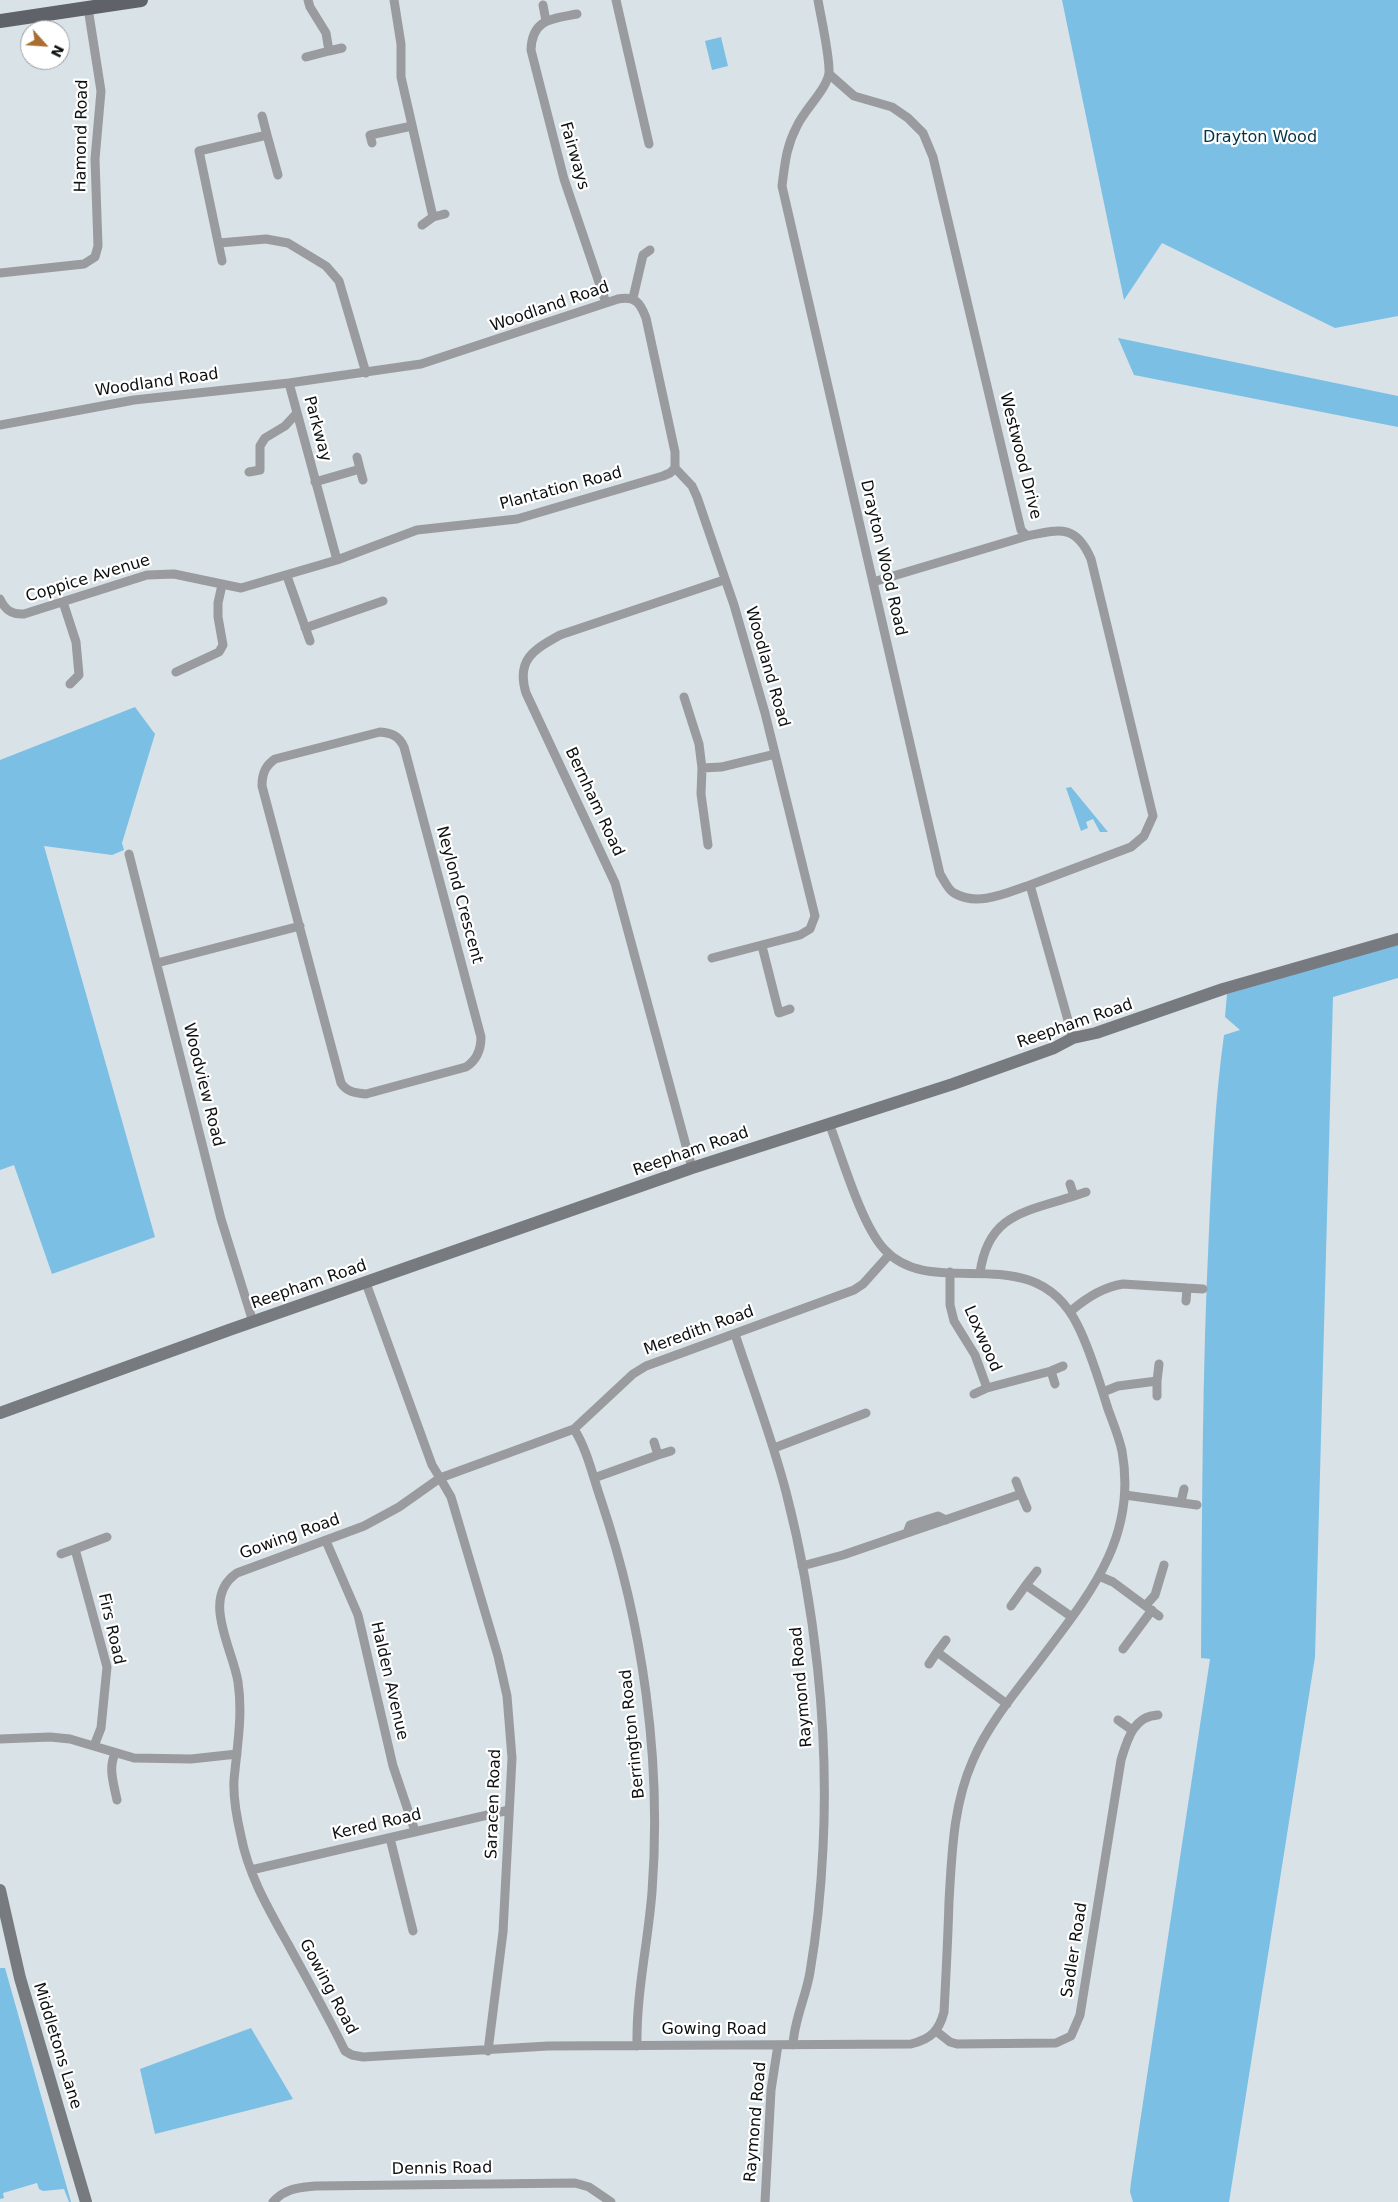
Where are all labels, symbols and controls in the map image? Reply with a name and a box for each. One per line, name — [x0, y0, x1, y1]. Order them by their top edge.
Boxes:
north arrow — [20, 20, 70, 70]
text: N — [48, 42, 67, 60]
street label: Hamond Road — [71, 79, 93, 193]
street label: Fairways — [555, 120, 593, 192]
park label: Drayton Wood — [1203, 128, 1317, 148]
street label: Woodland Road — [488, 278, 612, 336]
street label: Woodland Road — [94, 365, 220, 401]
street label: Westwood Drive — [995, 391, 1045, 521]
street label: Parkway — [299, 394, 335, 464]
street label: Plantation Road — [498, 463, 624, 515]
street label: Drayton Wood Road — [856, 478, 910, 638]
street label: Coppice Avenue — [24, 551, 152, 607]
street label: Woodland Road — [741, 605, 793, 729]
street label: Bernham Road — [560, 744, 628, 860]
street label: Neylond Crescent — [431, 824, 487, 966]
street label: Reepham Road — [1015, 995, 1135, 1053]
street label: Woodview Road — [178, 1021, 228, 1149]
street label: Reepham Road — [631, 1123, 751, 1181]
street label: Reepham Road — [249, 1256, 369, 1314]
street label: Meredith Road — [641, 1302, 757, 1360]
street label: Loxwood — [959, 1303, 1005, 1375]
street label: Gowing Road — [237, 1510, 343, 1564]
street label: Firs Road — [93, 1591, 129, 1667]
street label: Halden Avenue — [366, 1620, 412, 1742]
street label: Raymond Road — [787, 1626, 817, 1748]
street label: Berrington Road — [617, 1668, 649, 1800]
street label: Saracen Road — [482, 1749, 506, 1859]
street label: Kered Road — [331, 1805, 423, 1845]
street label: Sadler Road — [1058, 1901, 1092, 1999]
street label: Gowing Road — [295, 1936, 361, 2038]
street label: Middletons Lane — [29, 1980, 85, 2112]
street label: Gowing Road — [661, 2020, 767, 2040]
street label: Raymond Road — [741, 2061, 771, 2183]
street label: Dennis Road — [392, 2159, 492, 2179]

